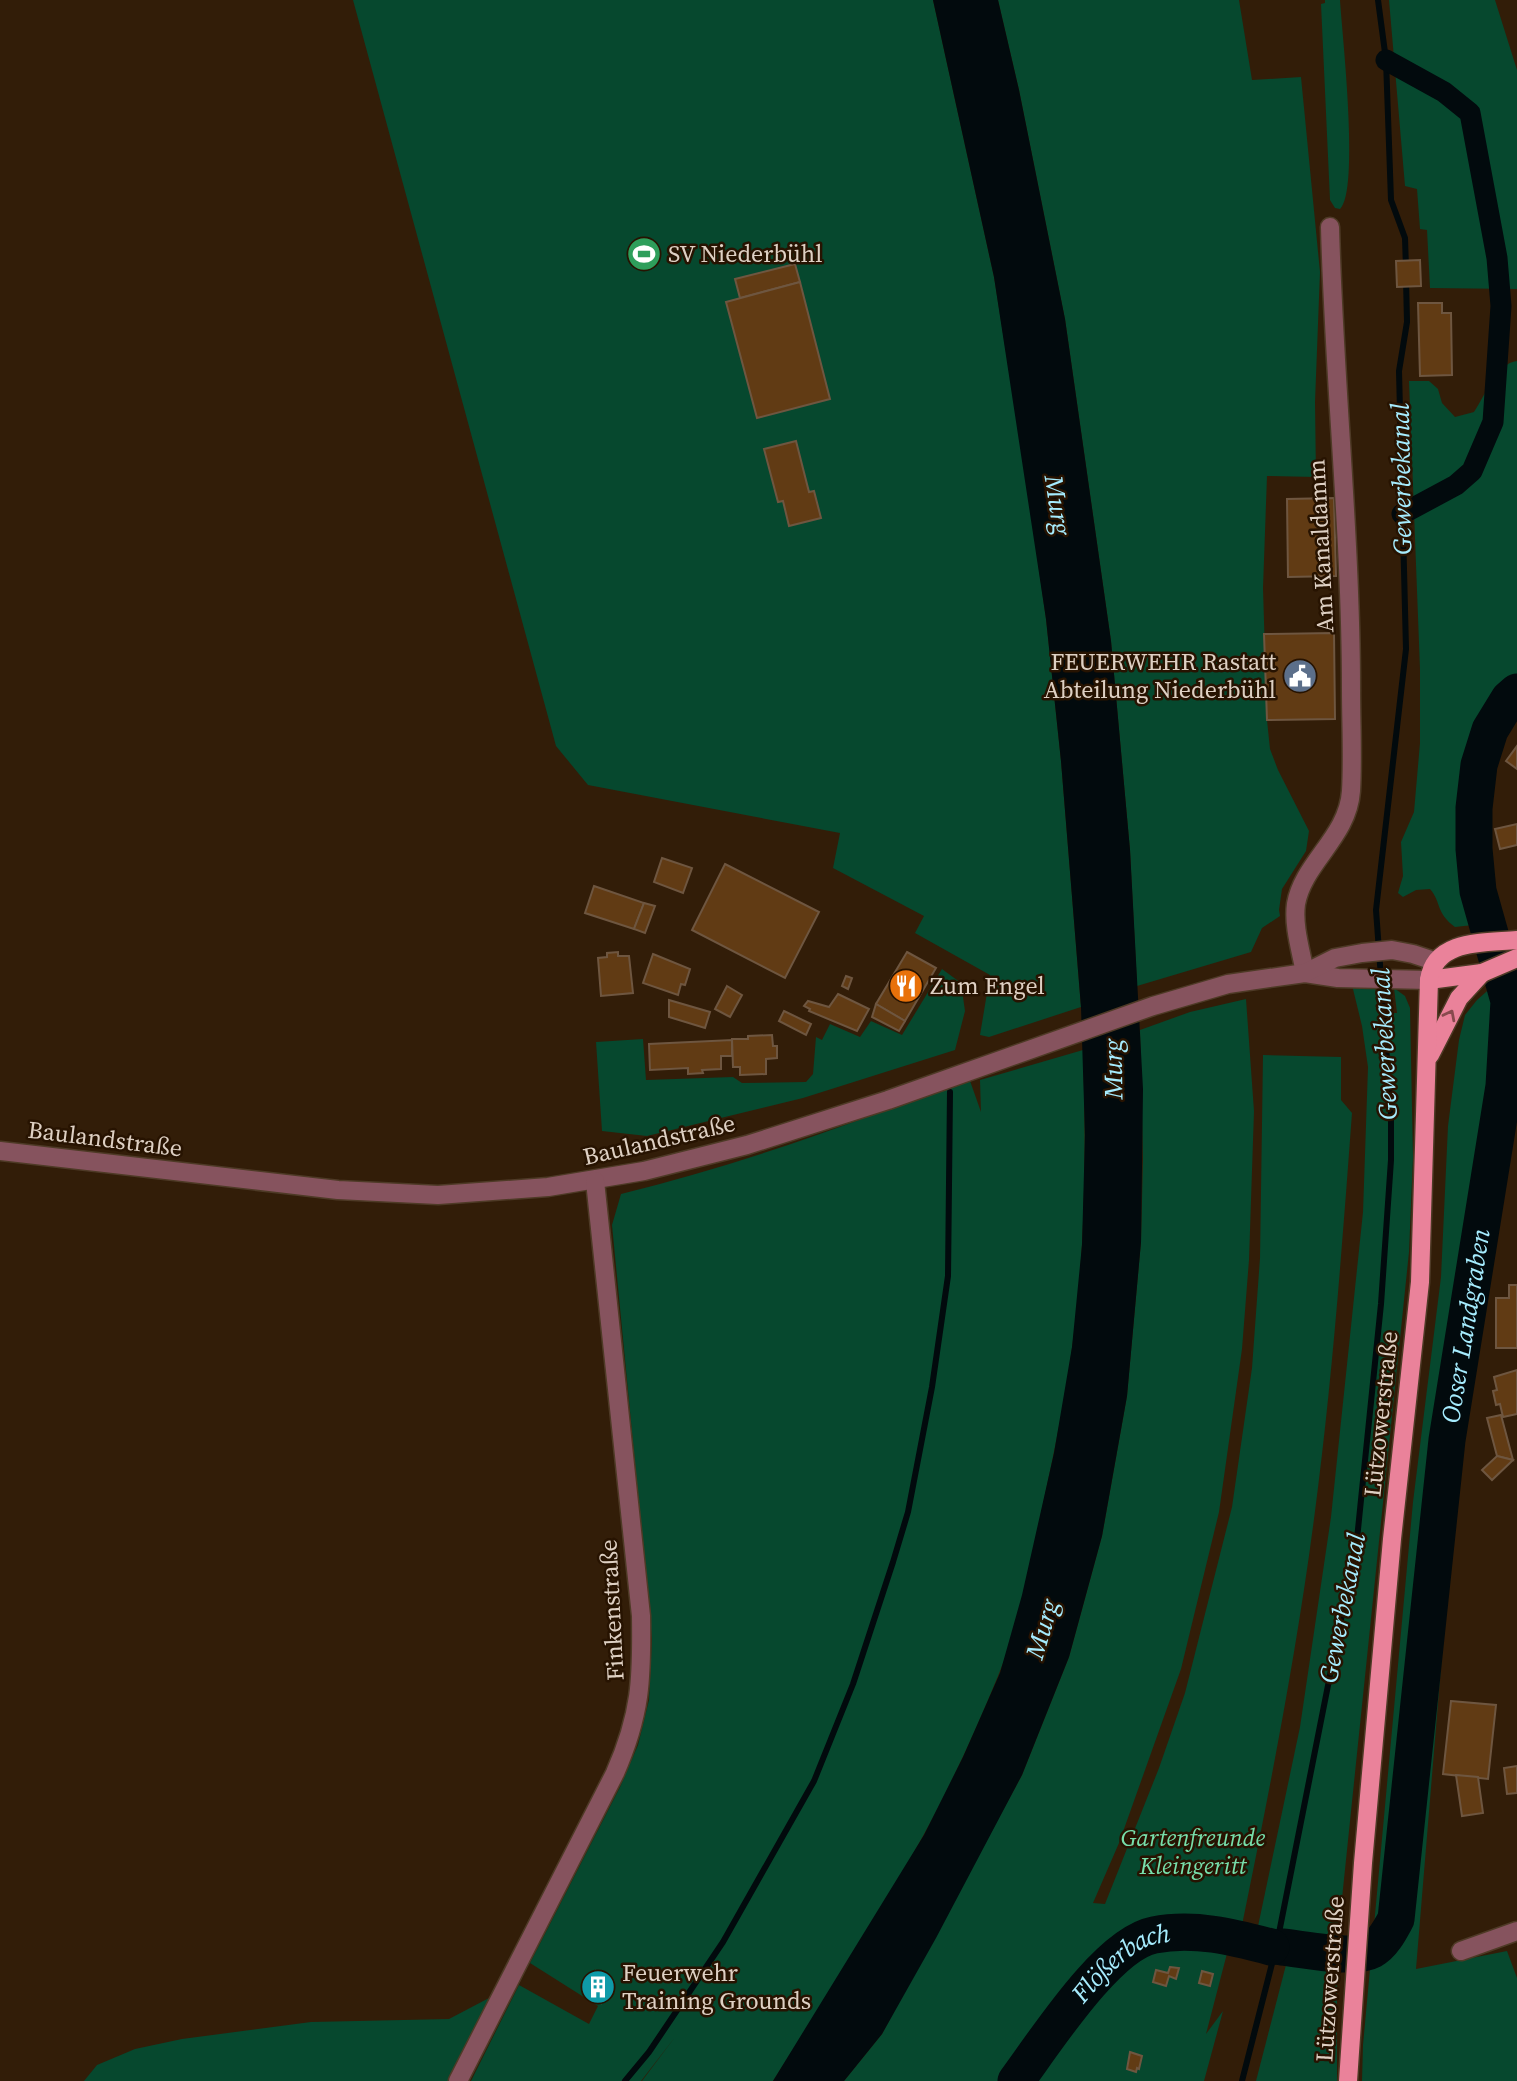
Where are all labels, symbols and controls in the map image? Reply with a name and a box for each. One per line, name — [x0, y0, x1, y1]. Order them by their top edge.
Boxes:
sports icon: SV Niederbühl — [625, 235, 663, 273]
place label: SV Niederbühl — [668, 237, 822, 270]
water label: Gewerbekanal — [1382, 402, 1420, 555]
street label: Am Kanaldamm — [1299, 458, 1342, 634]
water label: Murg — [1035, 471, 1081, 539]
place label: FEUERWEHR Rastatt Abteilung Niederbühl — [1044, 645, 1276, 706]
public building icon: FEUERWEHR Rastatt Abteilung Niederbühl — [1281, 657, 1319, 695]
water label: Gewerbekanal — [1362, 966, 1406, 1121]
restaurant icon: Zum Engel — [887, 967, 925, 1005]
place label: Zum Engel — [930, 969, 1045, 1002]
one-way arrow — [1442, 1010, 1455, 1022]
water label: Murg — [1094, 1037, 1132, 1101]
street label: Baulandstraße — [580, 1106, 738, 1173]
street label: Baulandstraße — [26, 1113, 184, 1164]
water label: Ooser Landgraben — [1432, 1226, 1499, 1426]
street label: Lützowerstraße — [1355, 1329, 1406, 1498]
water label: Gewerbekanal — [1310, 1529, 1374, 1686]
street label: Finkenstraße — [591, 1538, 632, 1682]
water label: Murg — [1016, 1594, 1068, 1664]
park label: Gartenfreunde Kleingeritt — [1121, 1821, 1265, 1882]
street label: Lützowerstraße — [1307, 1895, 1352, 2063]
water label: Flößerbach — [1062, 1915, 1172, 2011]
place label: Feuerwehr Training Grounds — [622, 1956, 811, 2017]
building icon: Feuerwehr Training Grounds — [579, 1968, 617, 2006]

